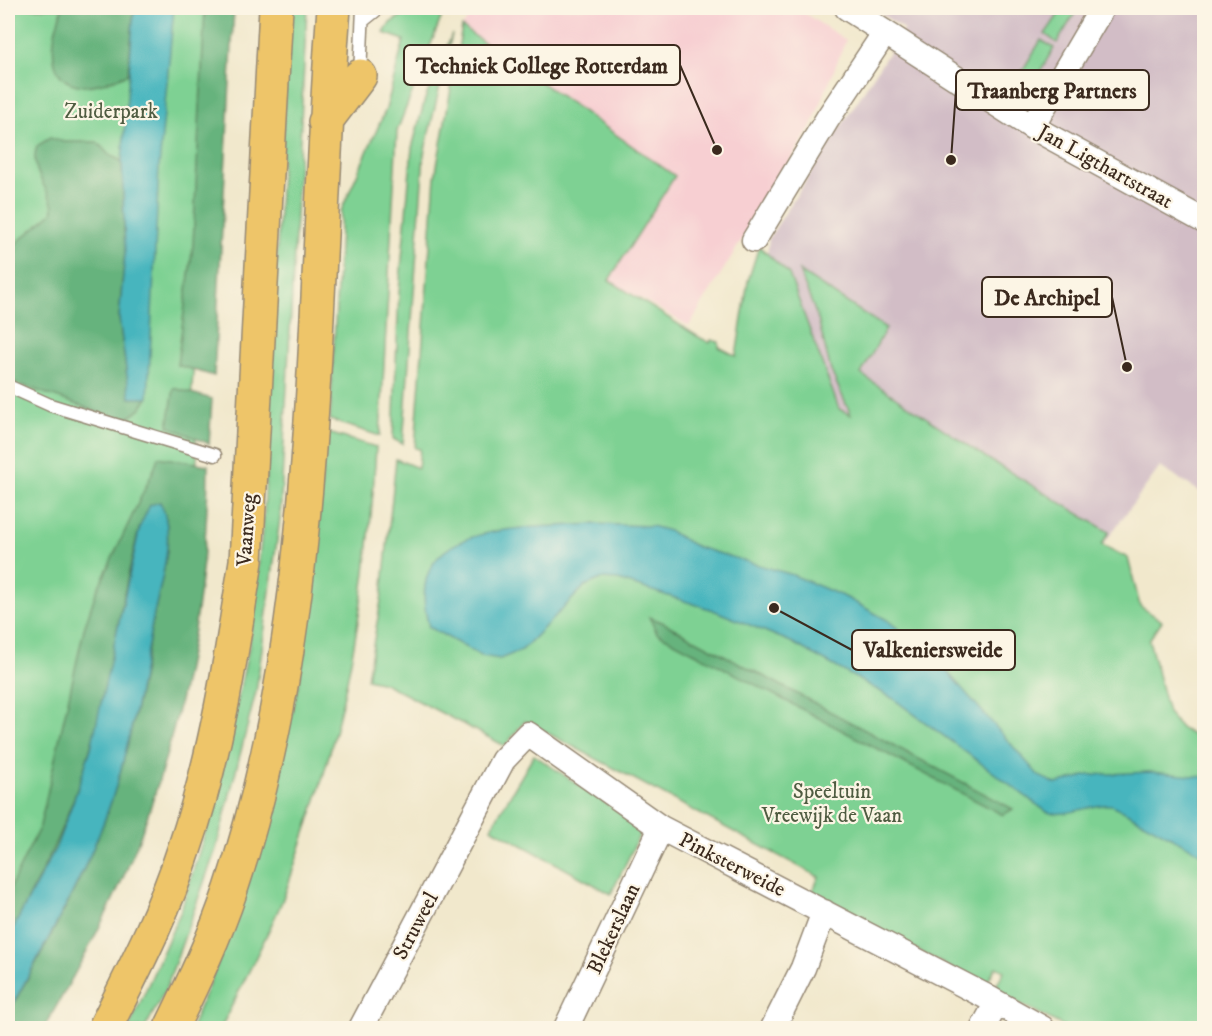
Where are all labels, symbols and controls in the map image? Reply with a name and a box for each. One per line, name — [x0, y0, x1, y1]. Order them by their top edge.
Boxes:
callout: Techniek College Rotterdam — [404, 45, 680, 85]
text: Techniek College Rotterdam — [415, 53, 668, 80]
callout: Traanberg Partners — [956, 70, 1149, 110]
text: Traanberg Partners — [966, 78, 1137, 105]
park label: Zuiderpark — [64, 99, 158, 125]
street label: Jan Ligthartstraat — [1031, 118, 1177, 215]
callout: De Archipel — [982, 277, 1112, 317]
text: De Archipel — [994, 285, 1100, 312]
street label: Vaanweg — [231, 492, 263, 568]
callout: Valkeniersweide — [852, 630, 1015, 670]
text: Valkeniersweide — [862, 637, 1003, 664]
park label: Speeltuin Vreewijk de Vaan — [761, 779, 902, 829]
street label: Pinksterweide — [674, 827, 790, 903]
street label: Blekerslaan — [582, 880, 646, 978]
street label: Struweel — [387, 887, 445, 964]

